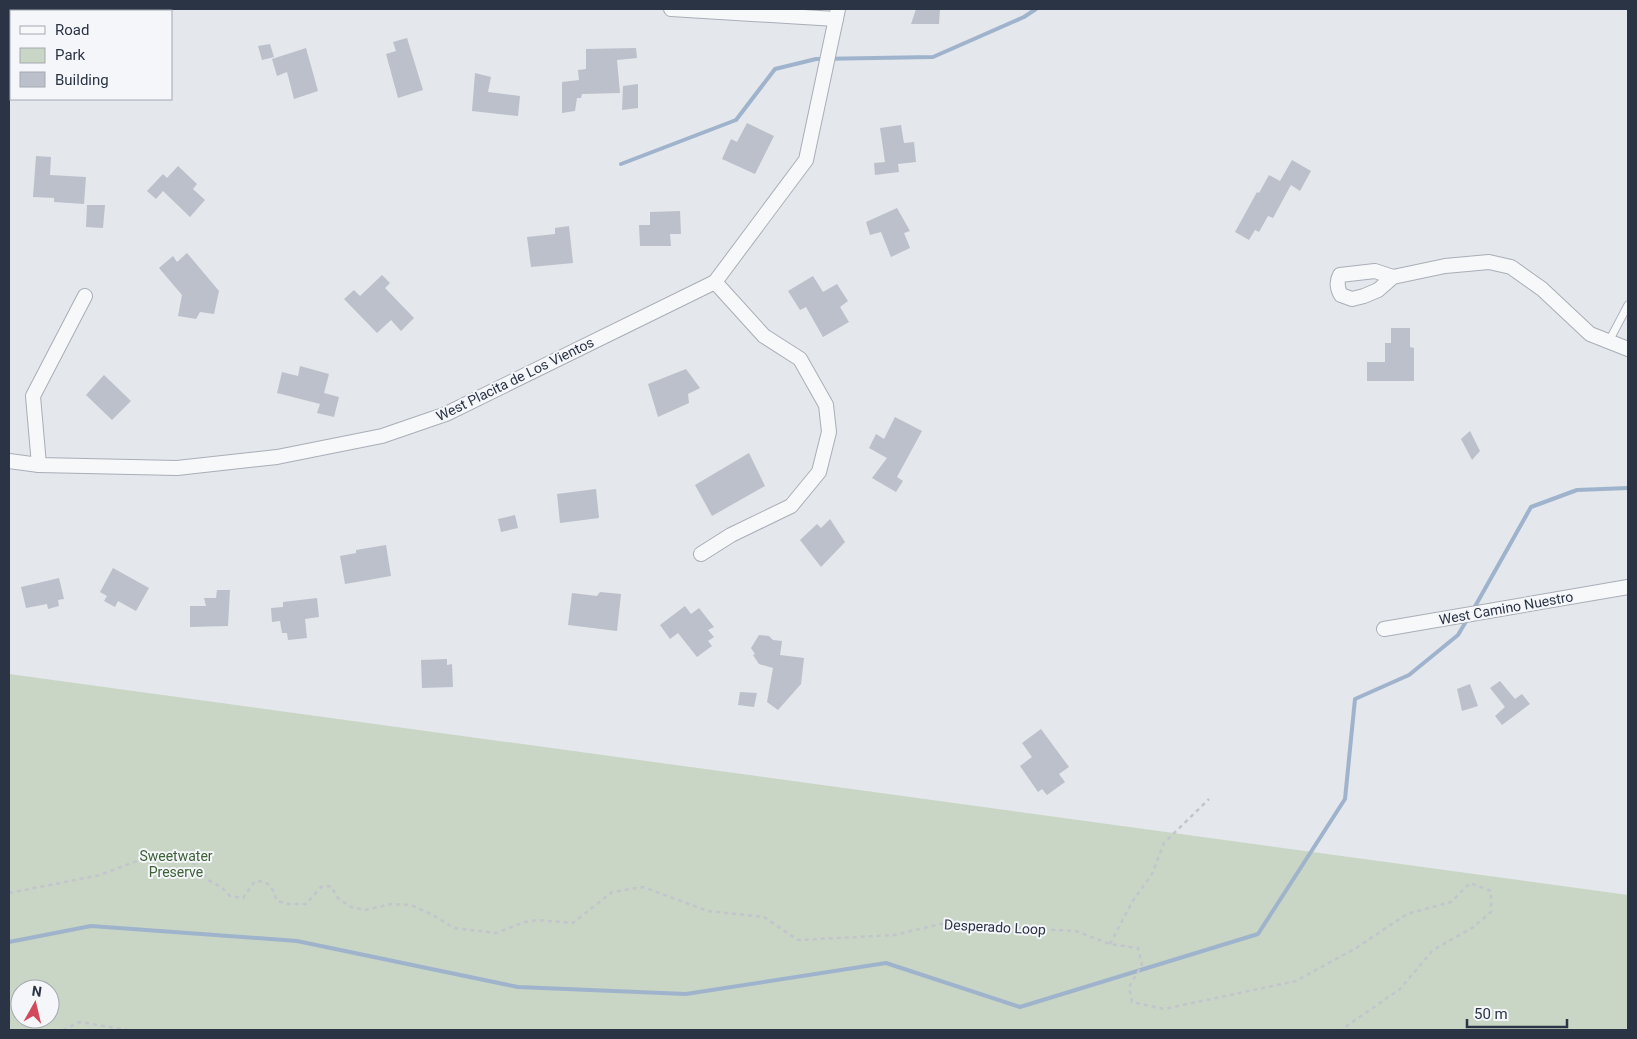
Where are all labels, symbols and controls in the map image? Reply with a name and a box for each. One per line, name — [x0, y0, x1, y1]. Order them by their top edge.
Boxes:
legend — [10, 10, 172, 100]
text: Road — [55, 21, 89, 39]
text: Park — [55, 46, 86, 64]
text: Building — [55, 71, 109, 89]
street label: West Placita de Los Vientos — [434, 334, 596, 424]
street label: West Camino Nuestro — [1438, 588, 1574, 628]
park label: Sweetwater Preserve — [139, 848, 213, 880]
street label: Desperado Loop — [944, 916, 1046, 938]
north arrow — [10, 979, 60, 1029]
text: N — [31, 983, 43, 1000]
scale bar — [1467, 996, 1567, 1028]
text: 50 m — [1474, 1005, 1508, 1023]

